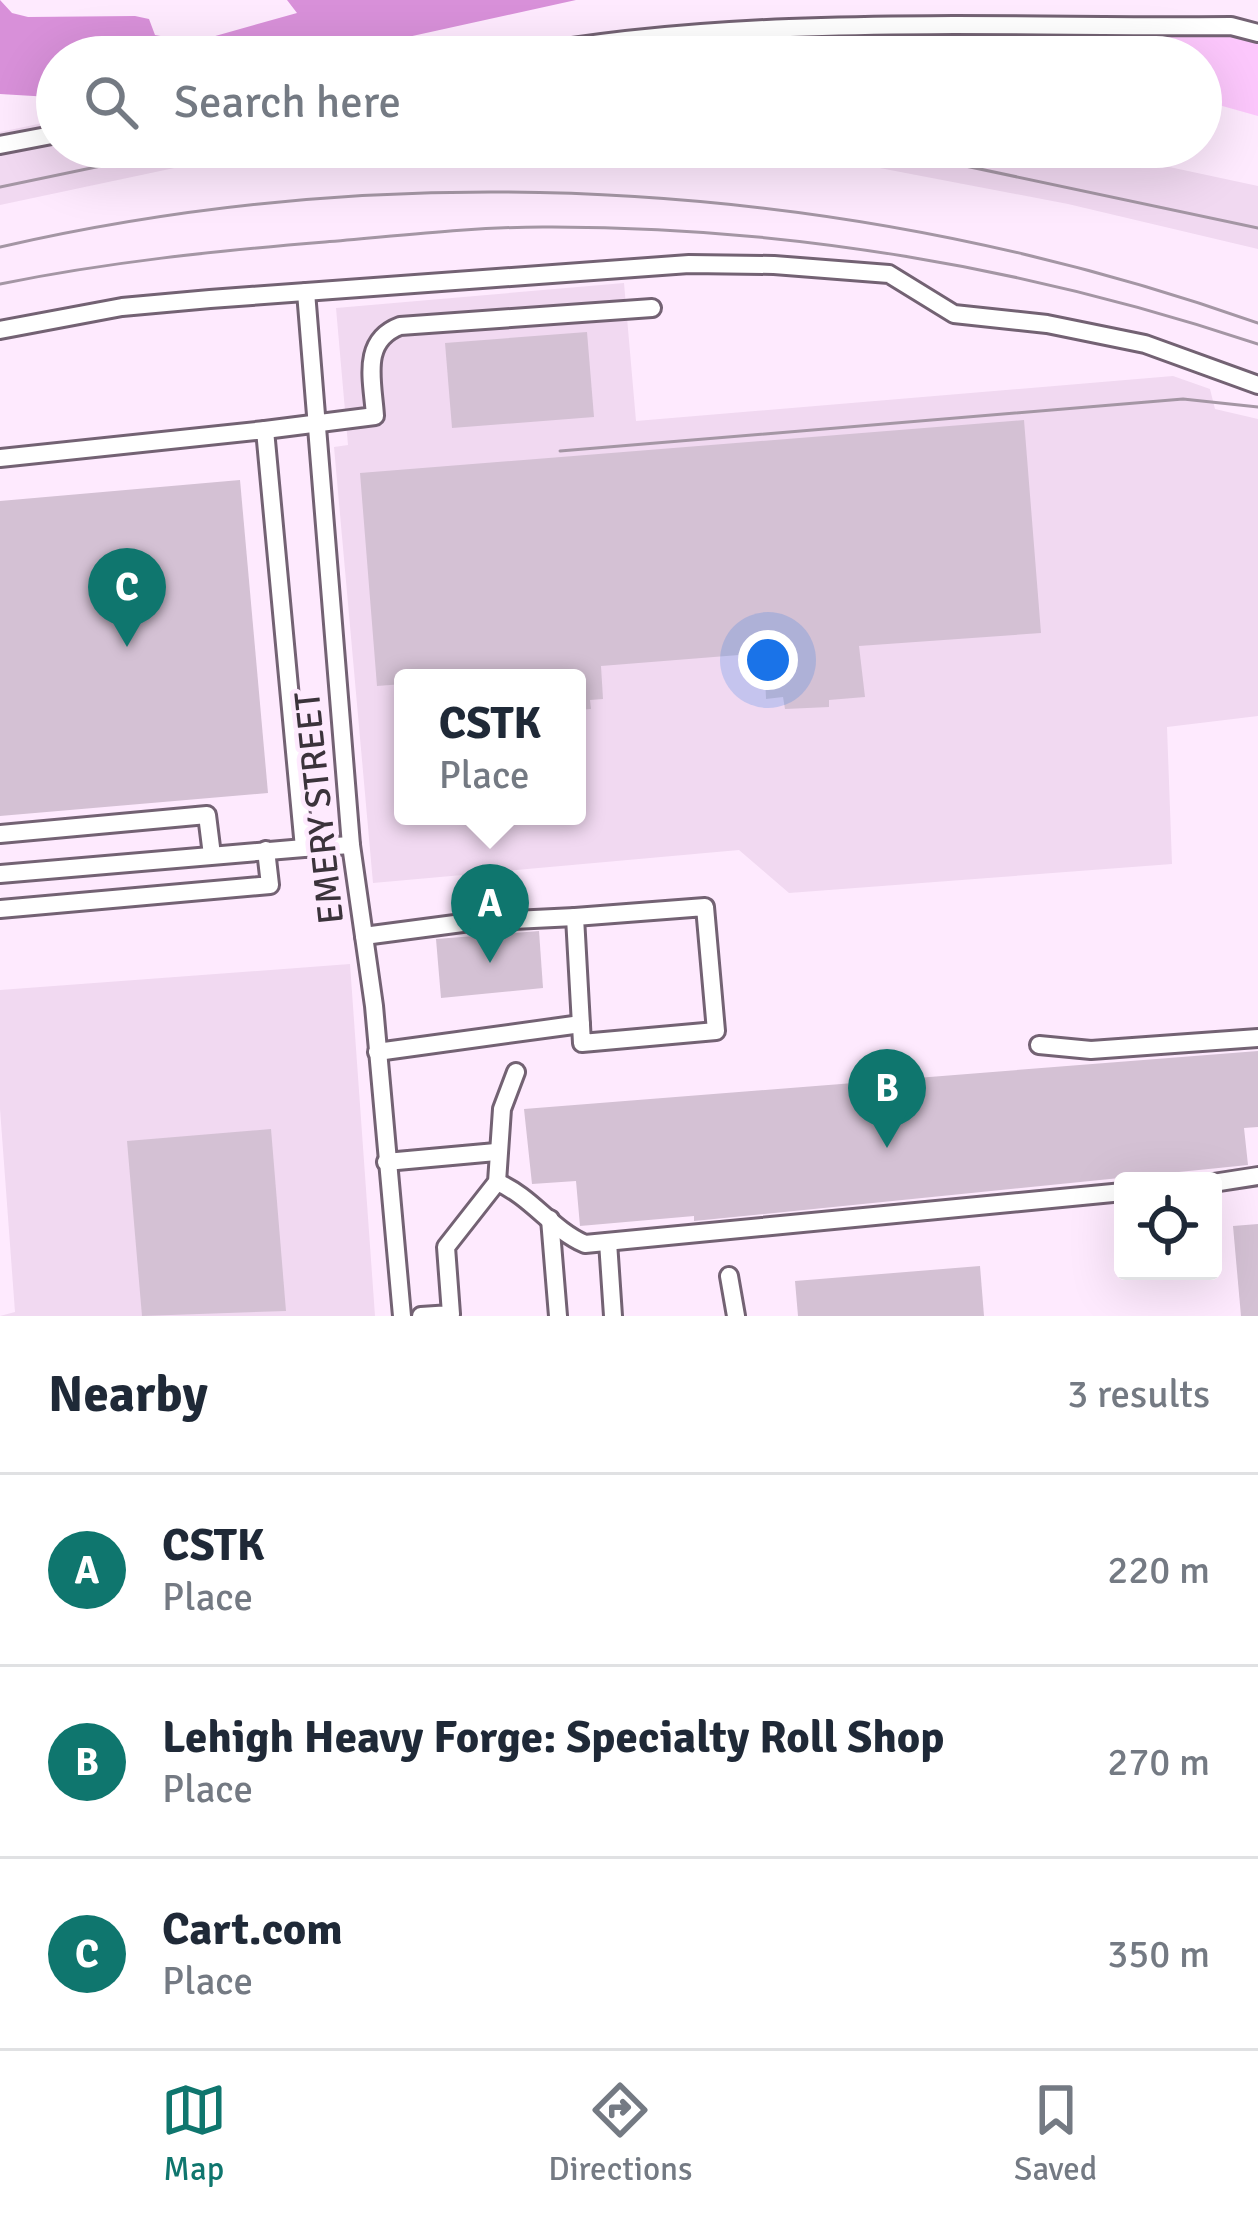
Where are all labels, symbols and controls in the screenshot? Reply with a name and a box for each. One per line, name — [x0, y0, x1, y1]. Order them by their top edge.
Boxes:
search box — [36, 36, 1222, 168]
icon: search — [78, 69, 144, 135]
text: Search here — [174, 75, 401, 130]
pin: C — [88, 548, 166, 647]
your location — [738, 630, 798, 690]
popup — [394, 669, 586, 825]
street label: EMERY STREET — [285, 689, 354, 926]
text: CSTK — [439, 696, 541, 751]
text: Place — [439, 751, 530, 799]
pin: A — [451, 864, 529, 963]
pin: B — [848, 1049, 926, 1148]
map controls — [1114, 1172, 1222, 1280]
button: locate — [1114, 1172, 1222, 1280]
text: Nearby — [48, 1363, 208, 1426]
text: 3 results — [1067, 1370, 1210, 1418]
text: CSTK — [162, 1518, 265, 1573]
text: A — [75, 1546, 99, 1594]
text: 220 m — [1107, 1546, 1210, 1594]
text: Place — [162, 1573, 253, 1621]
text: Lehigh Heavy Forge: Specialty Roll Shop — [162, 1710, 945, 1765]
text: B — [75, 1738, 99, 1786]
text: 270 m — [1107, 1738, 1210, 1786]
text: Place — [162, 1765, 253, 1813]
text: Cart.com — [162, 1902, 343, 1957]
text: C — [75, 1930, 99, 1978]
text: 350 m — [1107, 1930, 1210, 1978]
text: Place — [162, 1957, 253, 2005]
tab: Map — [161, 2077, 227, 2190]
tab: Directions — [548, 2077, 693, 2190]
tab: Saved — [1014, 2077, 1097, 2190]

